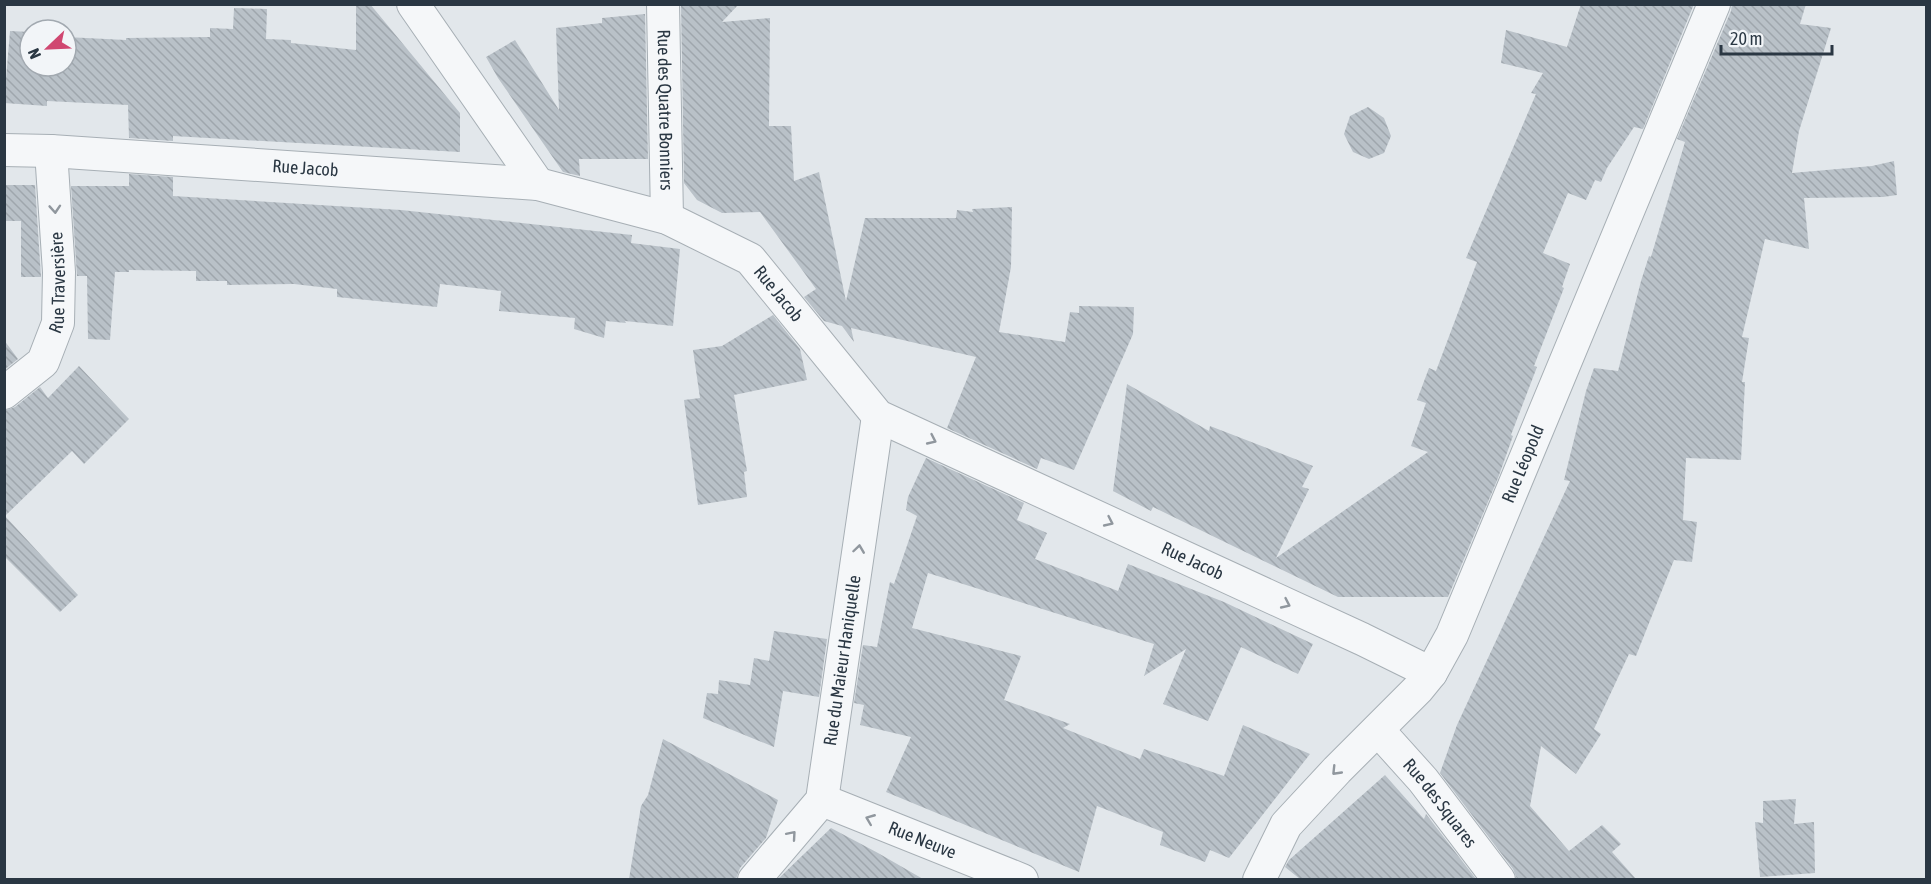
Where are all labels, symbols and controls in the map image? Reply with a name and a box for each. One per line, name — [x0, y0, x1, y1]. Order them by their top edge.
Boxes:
north arrow — [18, 18, 78, 78]
scale bar — [1721, 18, 1832, 56]
text: 20 m — [1730, 28, 1762, 49]
street label: Rue des Quatre Bonniers — [653, 29, 677, 191]
text: N — [24, 46, 44, 62]
street label: Rue Jacob — [272, 155, 339, 180]
one-way arrow — [48, 205, 61, 214]
street label: Rue Traversière — [44, 231, 69, 336]
street label: Rue Jacob — [750, 261, 808, 326]
street label: Rue Léopold — [1497, 422, 1548, 506]
one-way arrow — [925, 433, 936, 445]
one-way arrow — [1102, 515, 1113, 527]
street label: Rue Jacob — [1158, 537, 1227, 584]
one-way arrow — [853, 544, 865, 554]
street label: Rue du Maieur Haniquelle — [819, 574, 865, 747]
one-way arrow — [1279, 597, 1290, 609]
street label: Rue des Squares — [1399, 754, 1482, 852]
one-way arrow — [1332, 765, 1343, 775]
one-way arrow — [865, 814, 876, 826]
street label: Rue Neuve — [885, 817, 959, 863]
one-way arrow — [785, 831, 796, 842]

